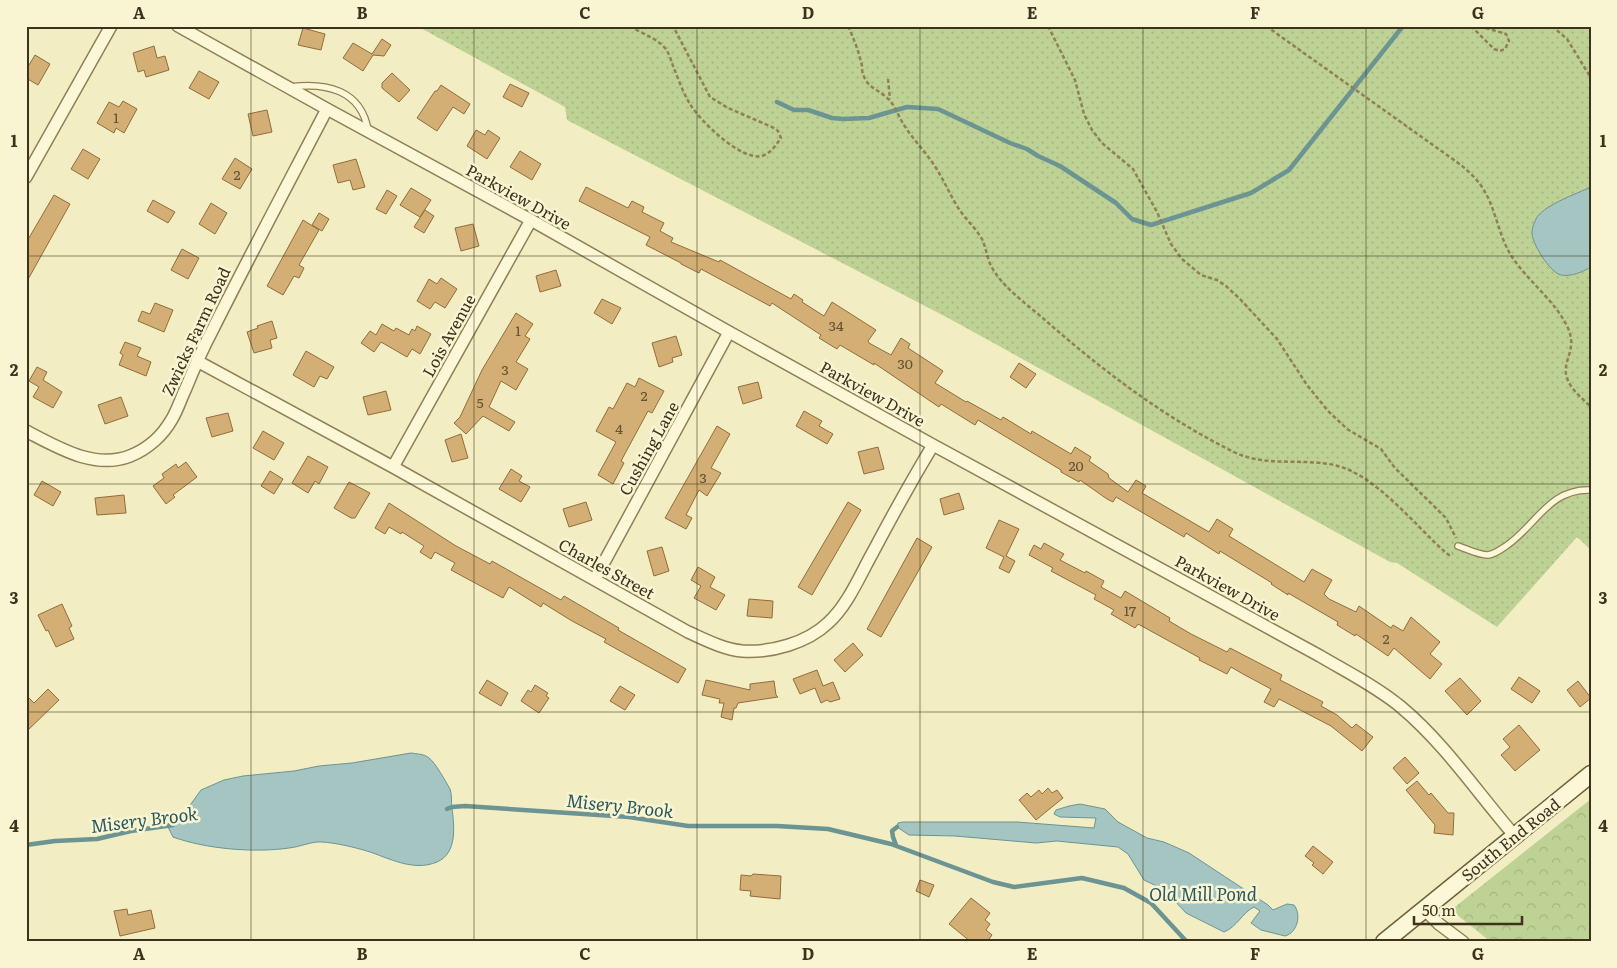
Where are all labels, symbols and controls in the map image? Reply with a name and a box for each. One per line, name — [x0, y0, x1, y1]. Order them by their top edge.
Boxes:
text: A — [133, 0, 145, 24]
text: B — [356, 0, 368, 24]
text: C — [579, 0, 591, 24]
text: D — [802, 0, 814, 24]
text: E — [1027, 0, 1038, 24]
text: F — [1250, 0, 1260, 24]
text: G — [1472, 0, 1484, 24]
house number: 1 — [113, 107, 119, 127]
text: 1 — [11, 128, 18, 152]
text: 1 — [1600, 128, 1607, 152]
street label: Parkview Drive — [462, 157, 576, 235]
house number: 2 — [233, 164, 241, 184]
street label: Zwicks Farm Road — [155, 262, 235, 399]
street label: Lois Avenue — [415, 289, 481, 381]
house number: 34 — [828, 315, 844, 335]
house number: 1 — [515, 320, 521, 340]
house number: 30 — [897, 353, 913, 373]
street label: Parkview Drive — [816, 354, 930, 432]
text: 2 — [10, 357, 19, 381]
text: 2 — [1599, 357, 1608, 381]
house number: 3 — [501, 359, 509, 379]
house number: 2 — [640, 385, 648, 405]
house number: 5 — [476, 392, 484, 412]
street label: Cushing Lane — [612, 397, 684, 499]
house number: 4 — [615, 418, 623, 438]
house number: 20 — [1068, 455, 1084, 475]
house number: 3 — [699, 467, 707, 487]
street label: Charles Street — [554, 532, 660, 605]
street label: Parkview Drive — [1171, 548, 1285, 626]
text: 3 — [10, 585, 19, 609]
text: 3 — [1599, 585, 1608, 609]
house number: 17 — [1124, 600, 1136, 620]
house number: 2 — [1382, 628, 1390, 648]
water label: Misery Brook — [565, 786, 675, 824]
street label: South End Road — [1455, 791, 1565, 886]
water label: Misery Brook — [89, 799, 199, 839]
text: 4 — [9, 813, 19, 837]
text: 4 — [1598, 813, 1608, 837]
water label: Old Mill Pond — [1149, 880, 1258, 907]
scale bar — [1414, 893, 1522, 925]
text: 50 m — [1422, 898, 1456, 921]
text: A — [133, 941, 145, 965]
text: B — [356, 941, 368, 965]
text: C — [579, 941, 591, 965]
text: D — [802, 941, 814, 965]
text: E — [1027, 941, 1038, 965]
text: F — [1250, 941, 1260, 965]
text: G — [1472, 941, 1484, 965]

